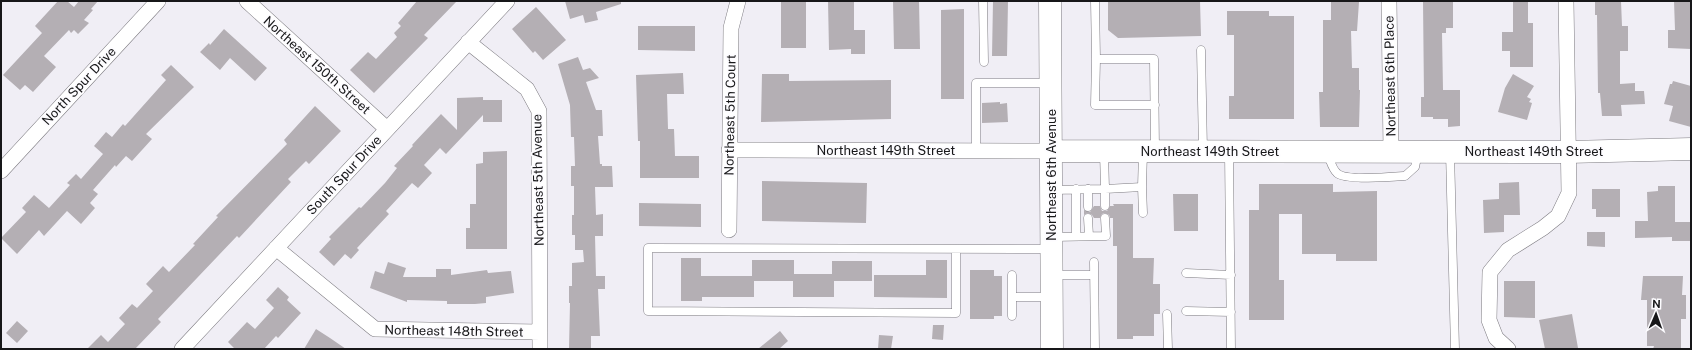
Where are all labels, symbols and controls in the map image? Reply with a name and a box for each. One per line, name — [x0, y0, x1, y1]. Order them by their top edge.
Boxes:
street label: Northeast 150th Street — [260, 13, 374, 117]
street label: Northeast 6th Place — [1381, 15, 1399, 137]
street label: North Spur Drive — [39, 44, 119, 128]
street label: Northeast 5th Court — [721, 54, 739, 176]
street label: Northeast 6th Avenue — [1044, 109, 1059, 241]
street label: Northeast 5th Avenue — [529, 114, 547, 246]
street label: South Spur Drive — [303, 132, 385, 218]
street label: Northeast 149th Street — [817, 143, 955, 158]
street label: Northeast 149th Street — [1141, 144, 1279, 159]
street label: Northeast 149th Street — [1465, 144, 1603, 159]
north arrow — [1636, 294, 1676, 334]
text: N — [1652, 298, 1661, 310]
street label: Northeast 148th Street — [384, 322, 524, 340]

